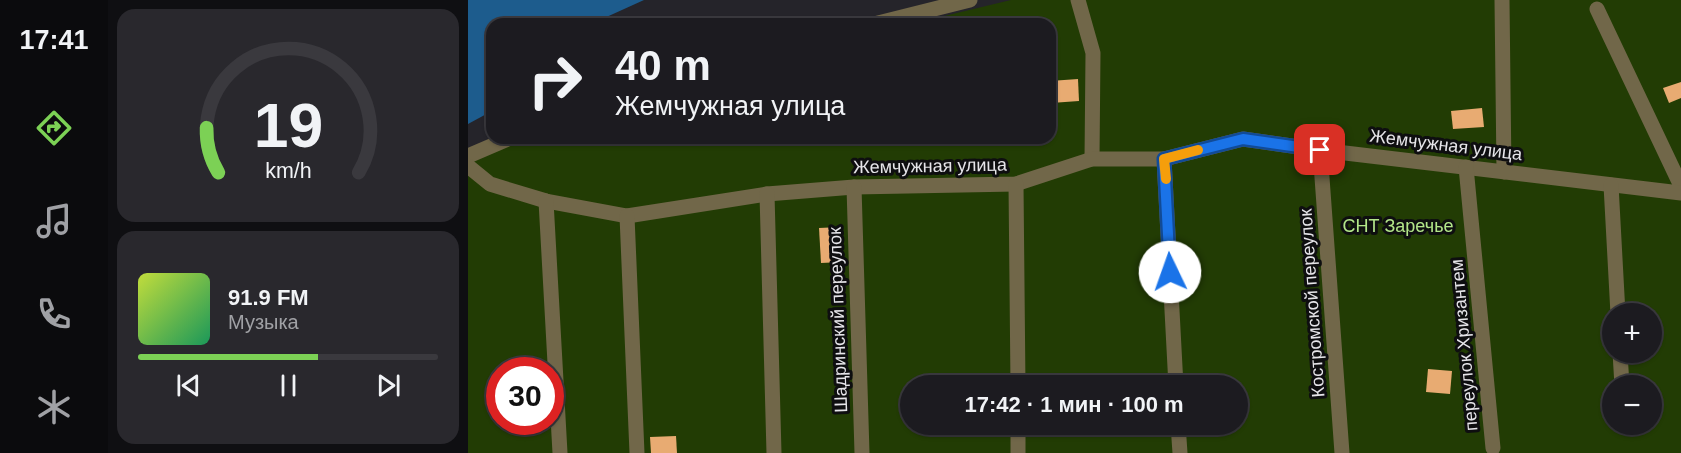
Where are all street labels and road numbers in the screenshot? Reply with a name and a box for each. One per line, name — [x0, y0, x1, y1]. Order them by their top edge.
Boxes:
street label: Жемчужная улица — [1369, 126, 1524, 164]
street label: Жемчужная улица — [853, 155, 1008, 177]
street label: Костромской переулок — [1295, 208, 1329, 398]
street label: Шадринский переулок — [825, 227, 851, 413]
street label: переулок Хризантем — [1447, 258, 1481, 432]

